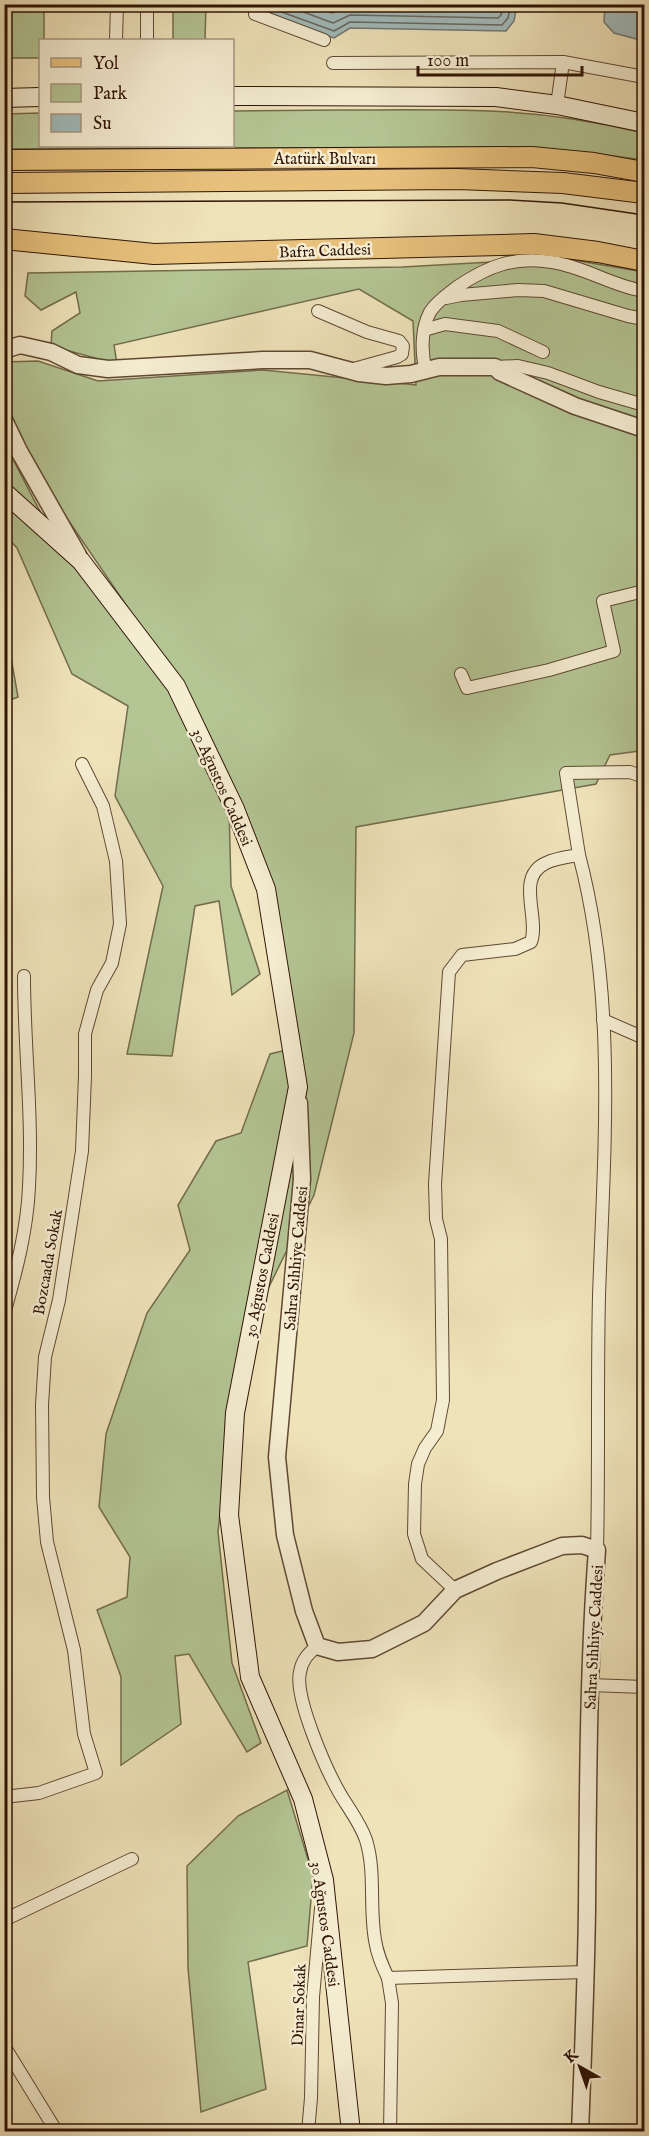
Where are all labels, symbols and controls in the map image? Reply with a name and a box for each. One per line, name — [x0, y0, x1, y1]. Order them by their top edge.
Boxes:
legend — [39, 39, 234, 147]
scale bar — [418, 39, 582, 77]
text: 100 m — [427, 50, 469, 73]
text: Yol — [93, 53, 119, 76]
text: Park — [93, 83, 128, 106]
text: Su — [93, 113, 112, 136]
street label: Atatürk Bulvarı — [273, 150, 376, 170]
street label: Bafra Caddesi — [279, 240, 372, 264]
street label: 30 Ağustos Caddesi — [186, 726, 256, 850]
street label: Sahra Sıhhiye Caddesi — [281, 1185, 313, 1331]
street label: Bozcaada Sokak — [30, 1207, 68, 1317]
street label: 30 Ağustos Caddesi — [241, 1211, 285, 1339]
street label: Sahra Sıhhiye Caddesi — [581, 1564, 609, 1710]
street label: 30 Ağustos Caddesi — [305, 1860, 343, 1988]
street label: Dinar Sokak — [289, 1963, 311, 2047]
north arrow — [550, 2037, 610, 2097]
text: K — [561, 2045, 584, 2068]

